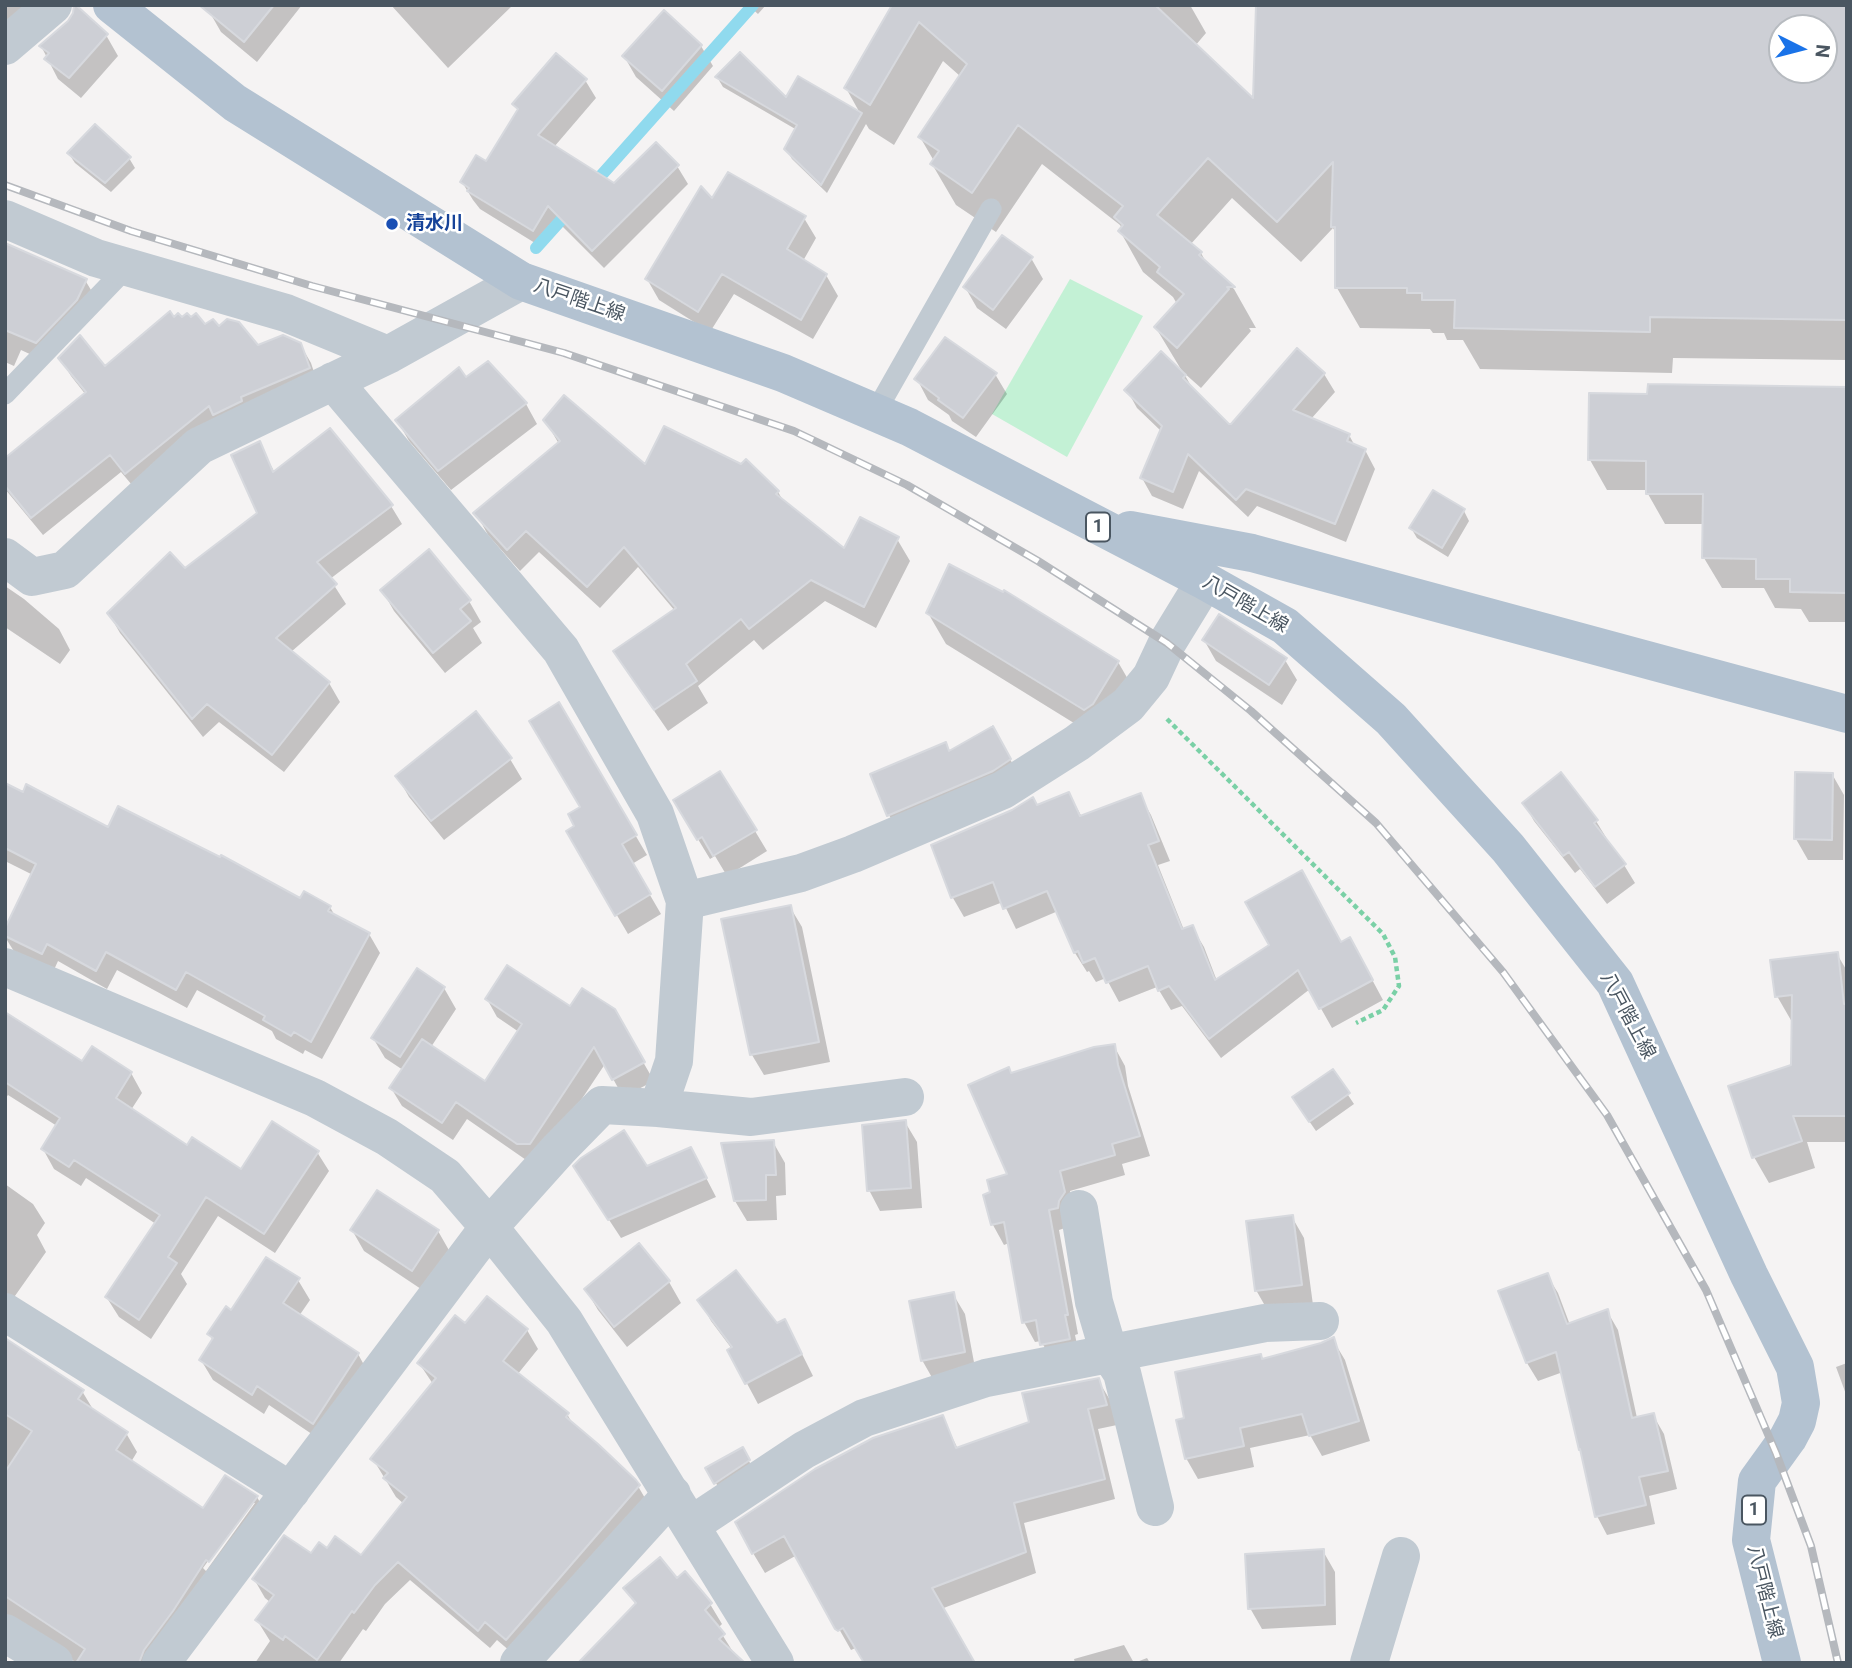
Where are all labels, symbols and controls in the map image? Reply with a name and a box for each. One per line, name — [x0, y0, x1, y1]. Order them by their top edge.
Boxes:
north arrow — [1768, 14, 1838, 84]
text: N — [1810, 43, 1835, 59]
place label: 清水川 — [406, 213, 463, 235]
marker: 清水川 — [384, 216, 400, 232]
street label: 八戸階上線 — [530, 275, 628, 327]
road number: 1 — [1086, 512, 1110, 542]
street label: 八戸階上線 — [1198, 571, 1292, 639]
street label: 八戸階上線 — [1595, 969, 1659, 1063]
road number: 1 — [1742, 1496, 1766, 1525]
street label: 八戸階上線 — [1741, 1543, 1787, 1641]

